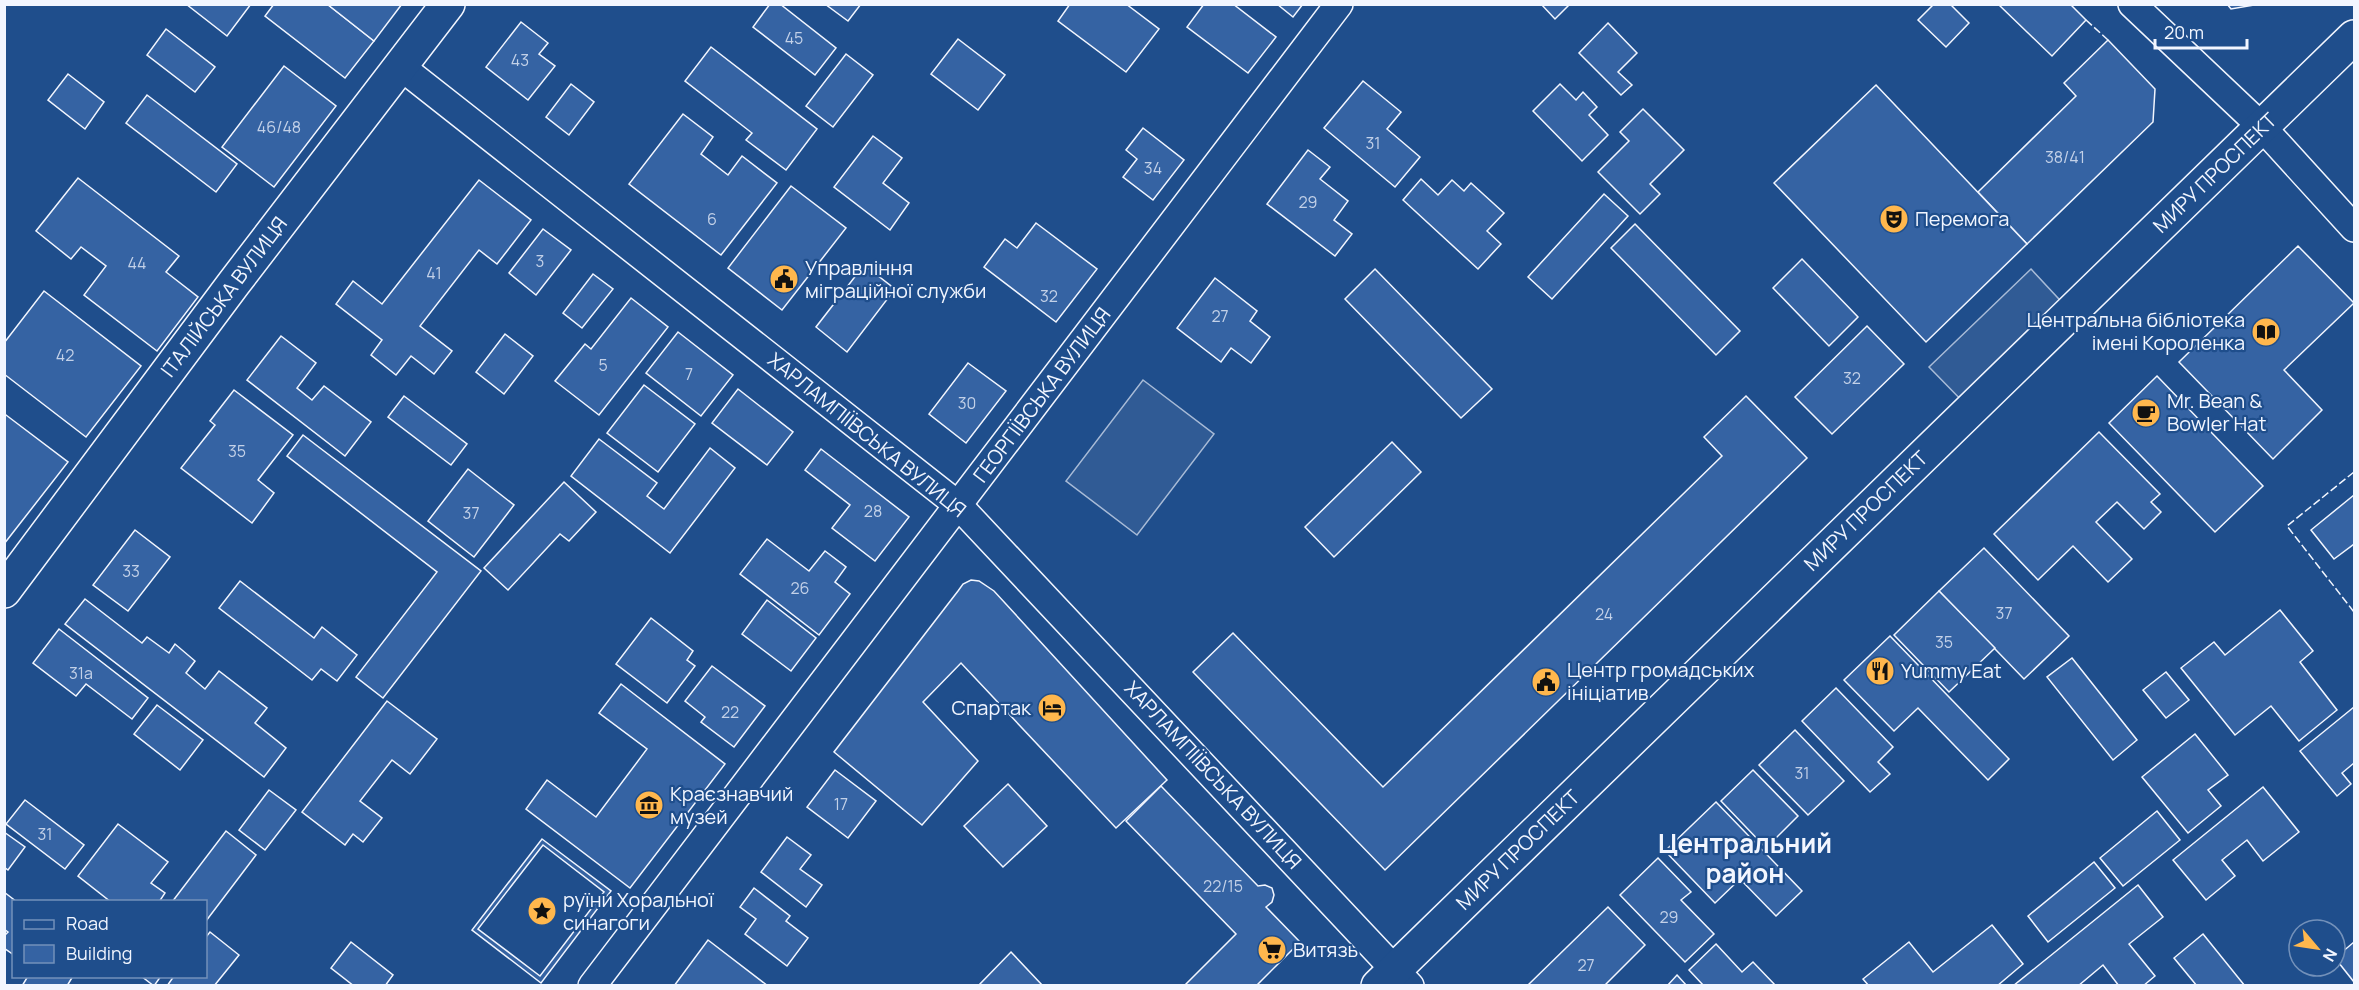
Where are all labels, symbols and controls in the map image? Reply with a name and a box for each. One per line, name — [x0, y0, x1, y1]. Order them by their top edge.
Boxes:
scale bar — [2155, 12, 2246, 50]
text: 20 m — [2164, 20, 2204, 44]
house number: 45 — [785, 27, 803, 49]
house number: 43 — [511, 49, 529, 71]
street label: МИРУ ПРОСПЕКТ — [2147, 107, 2282, 239]
house number: 46/48 — [257, 116, 301, 138]
house number: 31 — [1365, 132, 1381, 154]
house number: 38/41 — [2045, 146, 2085, 168]
house number: 34 — [1144, 157, 1162, 179]
house number: 29 — [1298, 191, 1318, 213]
theatre icon: Перемога — [1878, 203, 1910, 235]
place label: Перемога — [1915, 205, 2009, 232]
house number: 6 — [707, 208, 717, 230]
street label: ІТАЛІЙСЬКА ВУЛИЦЯ — [154, 211, 293, 382]
house number: 3 — [536, 250, 544, 272]
house number: 44 — [127, 252, 147, 274]
place label: Управління міграційної служби — [805, 254, 986, 304]
house number: 41 — [426, 262, 442, 284]
public building icon: Управління міграційної служби — [768, 263, 800, 295]
house number: 32 — [1040, 285, 1058, 307]
street label: ГЕОРГІЇВСЬКА ВУЛИЦЯ — [967, 302, 1116, 488]
house number: 27 — [1211, 305, 1229, 327]
place label: Центральна бібліотека імені Короленка — [2027, 306, 2245, 356]
library icon: Центральна бібліотека імені Короленка — [2250, 316, 2282, 348]
house number: 42 — [56, 344, 74, 366]
street label: ХАРЛАМПІЇВСЬКА ВУЛИЦЯ — [763, 346, 972, 523]
house number: 5 — [598, 354, 608, 376]
house number: 7 — [685, 363, 693, 385]
house number: 32 — [1843, 367, 1861, 389]
place label: Mr. Bean & Bowler Hat — [2167, 387, 2266, 437]
house number: 30 — [958, 392, 976, 414]
cafe icon: Mr. Bean & Bowler Hat — [2130, 397, 2162, 429]
house number: 35 — [228, 440, 246, 462]
street label: МИРУ ПРОСПЕКТ — [1798, 445, 1933, 577]
house number: 28 — [864, 500, 882, 522]
house number: 37 — [463, 502, 479, 524]
house number: 33 — [122, 560, 140, 582]
house number: 26 — [790, 577, 810, 599]
house number: 37 — [1996, 602, 2012, 624]
house number: 24 — [1595, 603, 1613, 625]
house number: 35 — [1935, 631, 1953, 653]
restaurant icon: Yummy Eat — [1864, 655, 1896, 687]
place label: Центр громадських ініціатив — [1567, 656, 1755, 706]
place label: Yummy Eat — [1901, 657, 2002, 684]
house number: 31а — [69, 662, 93, 684]
public building icon: Центр громадських ініціатив — [1530, 666, 1562, 698]
street label: ХАРЛАМПІЇВСЬКА ВУЛИЦЯ — [1119, 675, 1308, 874]
hotel icon: Спартак — [1036, 692, 1068, 724]
place label: Спартак — [952, 694, 1032, 721]
house number: 22 — [721, 701, 739, 723]
house number: 31 — [1794, 762, 1810, 784]
place label: Краєзнавчий музей — [670, 780, 793, 830]
street label: МИРУ ПРОСПЕКТ — [1450, 784, 1585, 916]
museum icon: Краєзнавчий музей — [633, 789, 665, 821]
house number: 17 — [834, 793, 848, 815]
house number: 31 — [37, 823, 53, 845]
district label: Центральний район — [1658, 825, 1832, 891]
house number: 22/15 — [1203, 875, 1243, 897]
place label: руїни Хоральної синагоги — [563, 886, 715, 936]
place icon: руїни Хоральної синагоги — [526, 895, 558, 927]
legend — [12, 900, 207, 978]
house number: 29 — [1659, 906, 1679, 928]
text: Road — [66, 911, 109, 935]
north arrow — [2287, 918, 2347, 978]
supermarket icon: Витязь — [1256, 934, 1288, 966]
place label: Витязь — [1293, 936, 1358, 963]
text: Building — [66, 941, 132, 965]
text: N — [2318, 945, 2343, 966]
house number: 27 — [1577, 954, 1595, 976]

